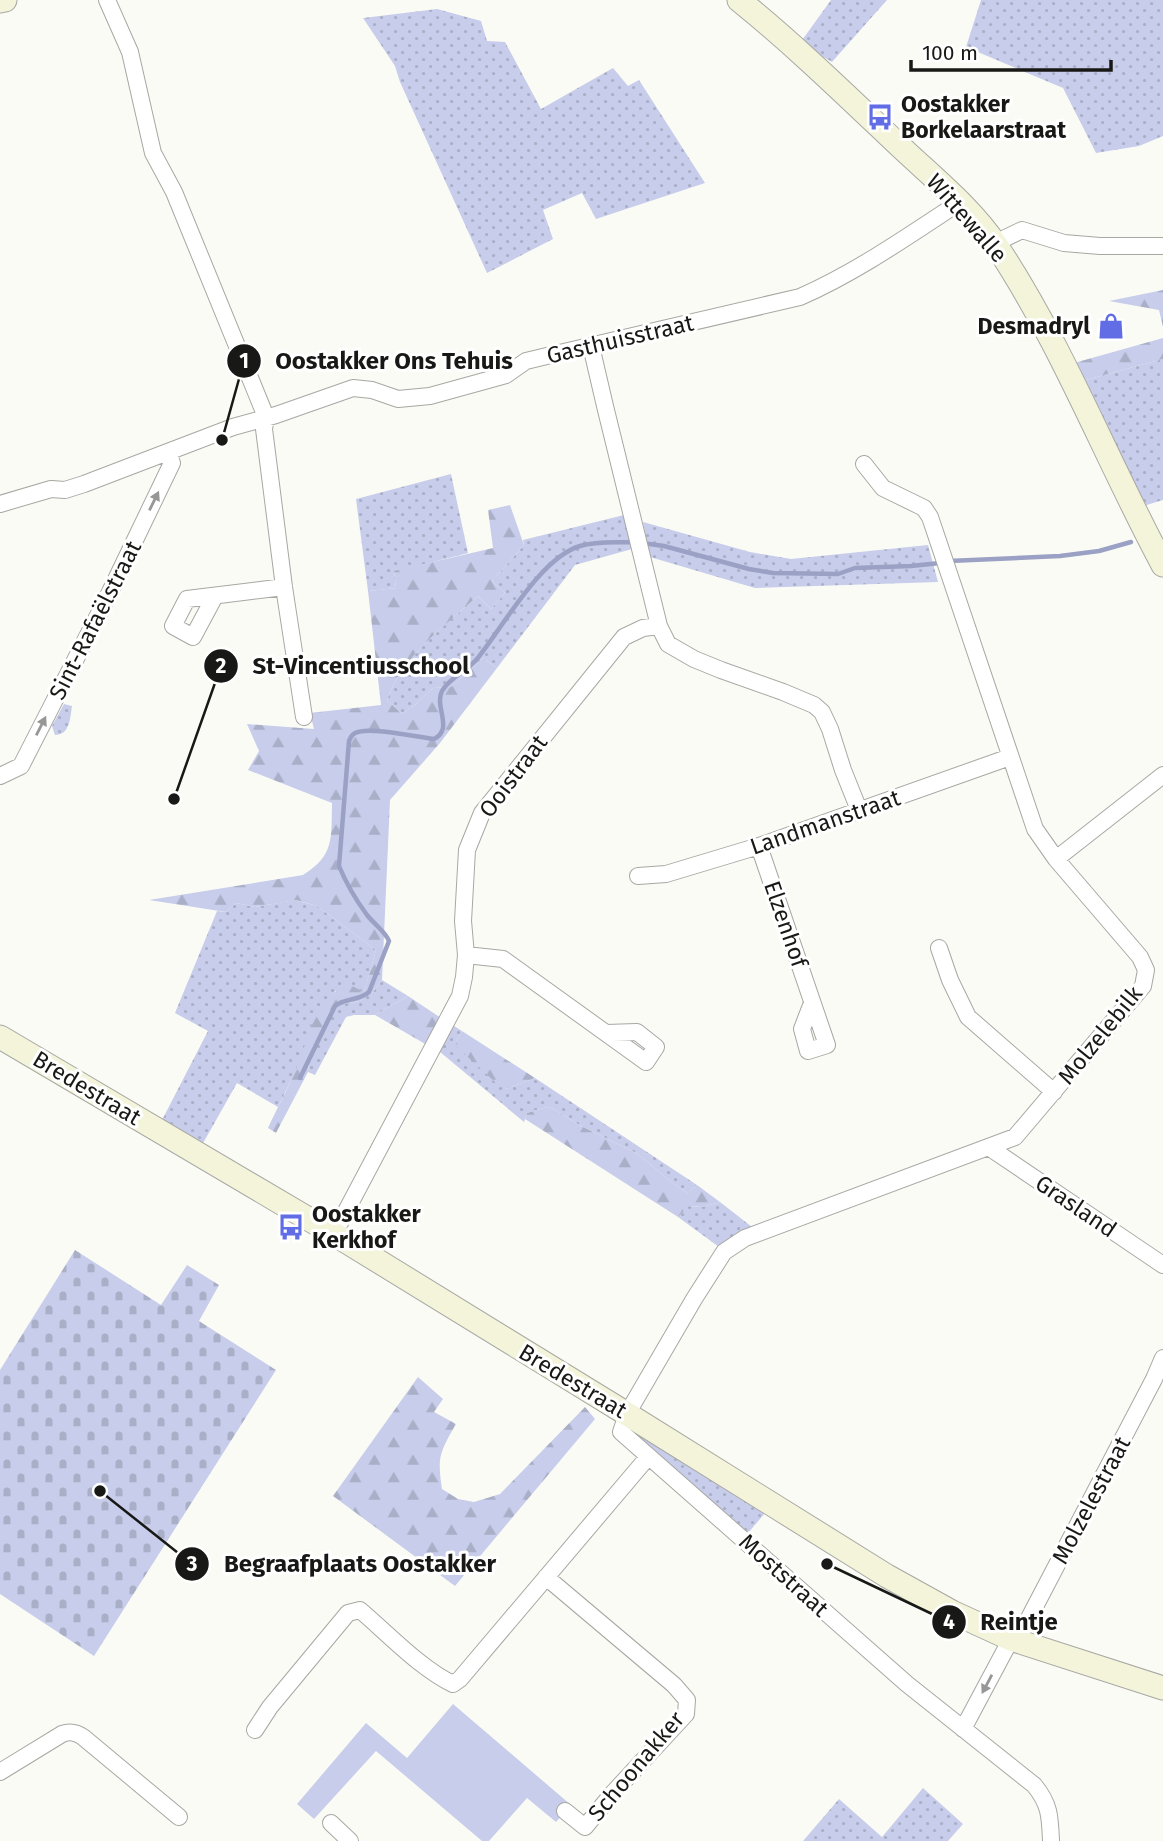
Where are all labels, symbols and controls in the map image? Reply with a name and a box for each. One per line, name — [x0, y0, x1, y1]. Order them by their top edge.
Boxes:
scale bar — [911, 28, 1110, 72]
text: 100 m — [922, 40, 978, 66]
place label: Oostakker Borkelaarstraat — [901, 90, 1067, 144]
bus stop icon: Oostakker Borkelaarstraat — [865, 102, 895, 132]
street label: Wittewalle — [921, 168, 1013, 268]
street label: Gasthuisstraat — [544, 308, 697, 370]
shop icon: Desmadryl — [1096, 311, 1126, 341]
place label: Desmadryl — [977, 312, 1090, 340]
callout: Oostakker Ons Tehuis — [227, 338, 527, 383]
text: Oostakker Ons Tehuis — [275, 347, 513, 375]
text: 1 — [239, 348, 249, 374]
one-way arrow — [149, 491, 160, 511]
street label: Sint-Rafaëlstraat — [43, 535, 147, 704]
callout: St-Vincentiusschool — [204, 643, 484, 688]
text: St-Vincentiusschool — [253, 652, 470, 680]
text: 2 — [216, 653, 227, 679]
one-way arrow — [36, 716, 47, 736]
street label: Ooistraat — [473, 729, 554, 823]
street label: Landmanstraat — [746, 783, 904, 861]
street label: Elzenhof — [758, 877, 815, 973]
street label: Molzelebilk — [1052, 980, 1148, 1090]
street label: Bredestraat — [28, 1045, 147, 1132]
street label: Grasland — [1030, 1169, 1122, 1243]
place label: Oostakker Kerkhof — [312, 1200, 421, 1254]
bus stop icon: Oostakker Kerkhof — [276, 1212, 306, 1242]
street label: Bredestraat — [514, 1338, 633, 1425]
street label: Molzelestraat — [1046, 1431, 1137, 1568]
street label: Moststraat — [733, 1528, 835, 1623]
callout: Begraafplaats Oostakker — [175, 1541, 510, 1586]
text: Begraafplaats Oostakker — [224, 1550, 496, 1578]
text: 3 — [186, 1551, 198, 1577]
callout: Reintje — [931, 1599, 1072, 1644]
text: Reintje — [980, 1608, 1058, 1636]
text: 4 — [943, 1609, 955, 1635]
one-way arrow — [981, 1674, 993, 1694]
street label: Schoonakker — [582, 1705, 690, 1827]

